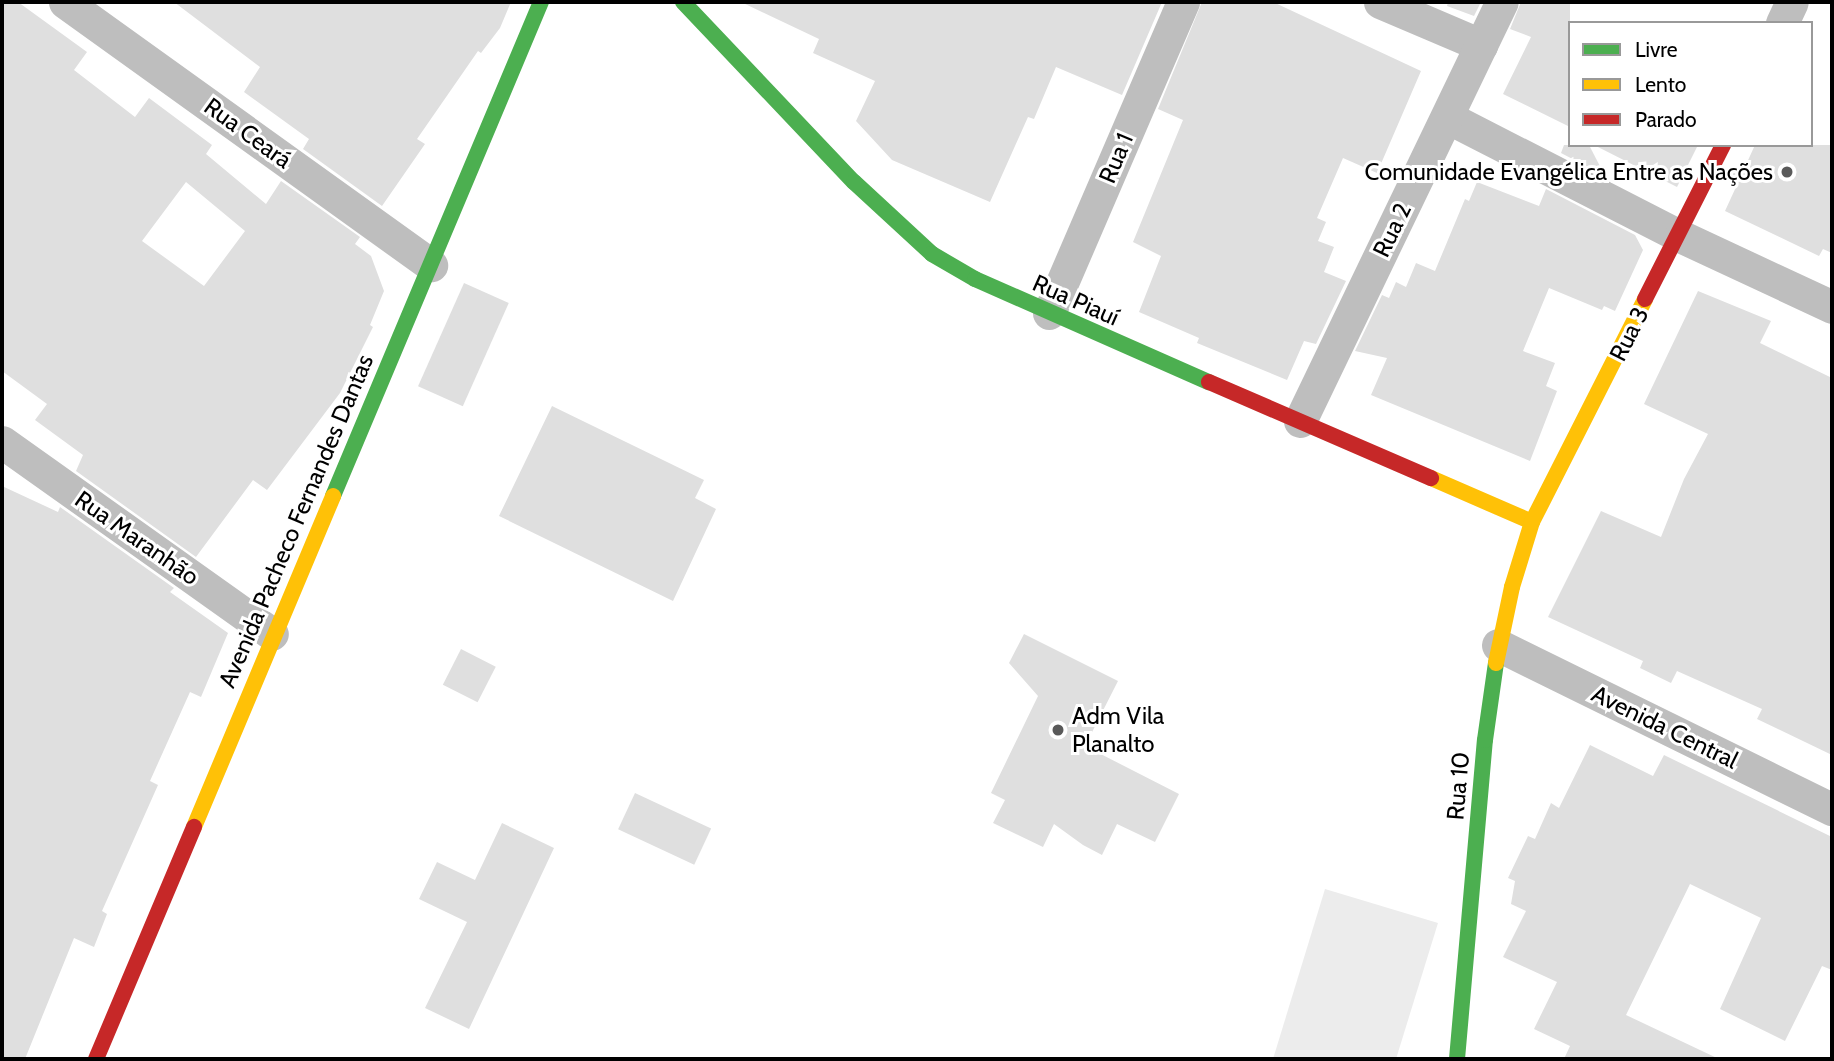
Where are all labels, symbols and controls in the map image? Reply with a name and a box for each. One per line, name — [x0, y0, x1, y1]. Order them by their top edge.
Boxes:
legend — [1568, 21, 1813, 147]
text: Livre — [1635, 37, 1677, 62]
text: Lento — [1635, 72, 1686, 97]
street label: Rua Ceará — [199, 92, 297, 174]
text: Parado — [1635, 107, 1697, 132]
street label: Rua 1 — [1093, 129, 1139, 187]
place label: Comunidade Evangélica Entre as Nações — [1364, 158, 1773, 186]
marker: Comunidade Evangélica Entre as Nações — [1779, 164, 1795, 180]
street label: Rua 2 — [1367, 198, 1417, 262]
street label: Rua Piauí — [1028, 268, 1124, 332]
street label: Rua 3 — [1603, 302, 1655, 366]
street label: Avenida Pacheco Fernandes Dantas — [213, 350, 379, 692]
street label: Rua Maranhão — [70, 485, 204, 591]
street label: Avenida Central — [1587, 679, 1743, 775]
place label: Adm Vila Planalto — [1072, 702, 1164, 758]
marker: Adm Vila Planalto — [1050, 722, 1066, 738]
street label: Rua 10 — [1441, 751, 1475, 821]

